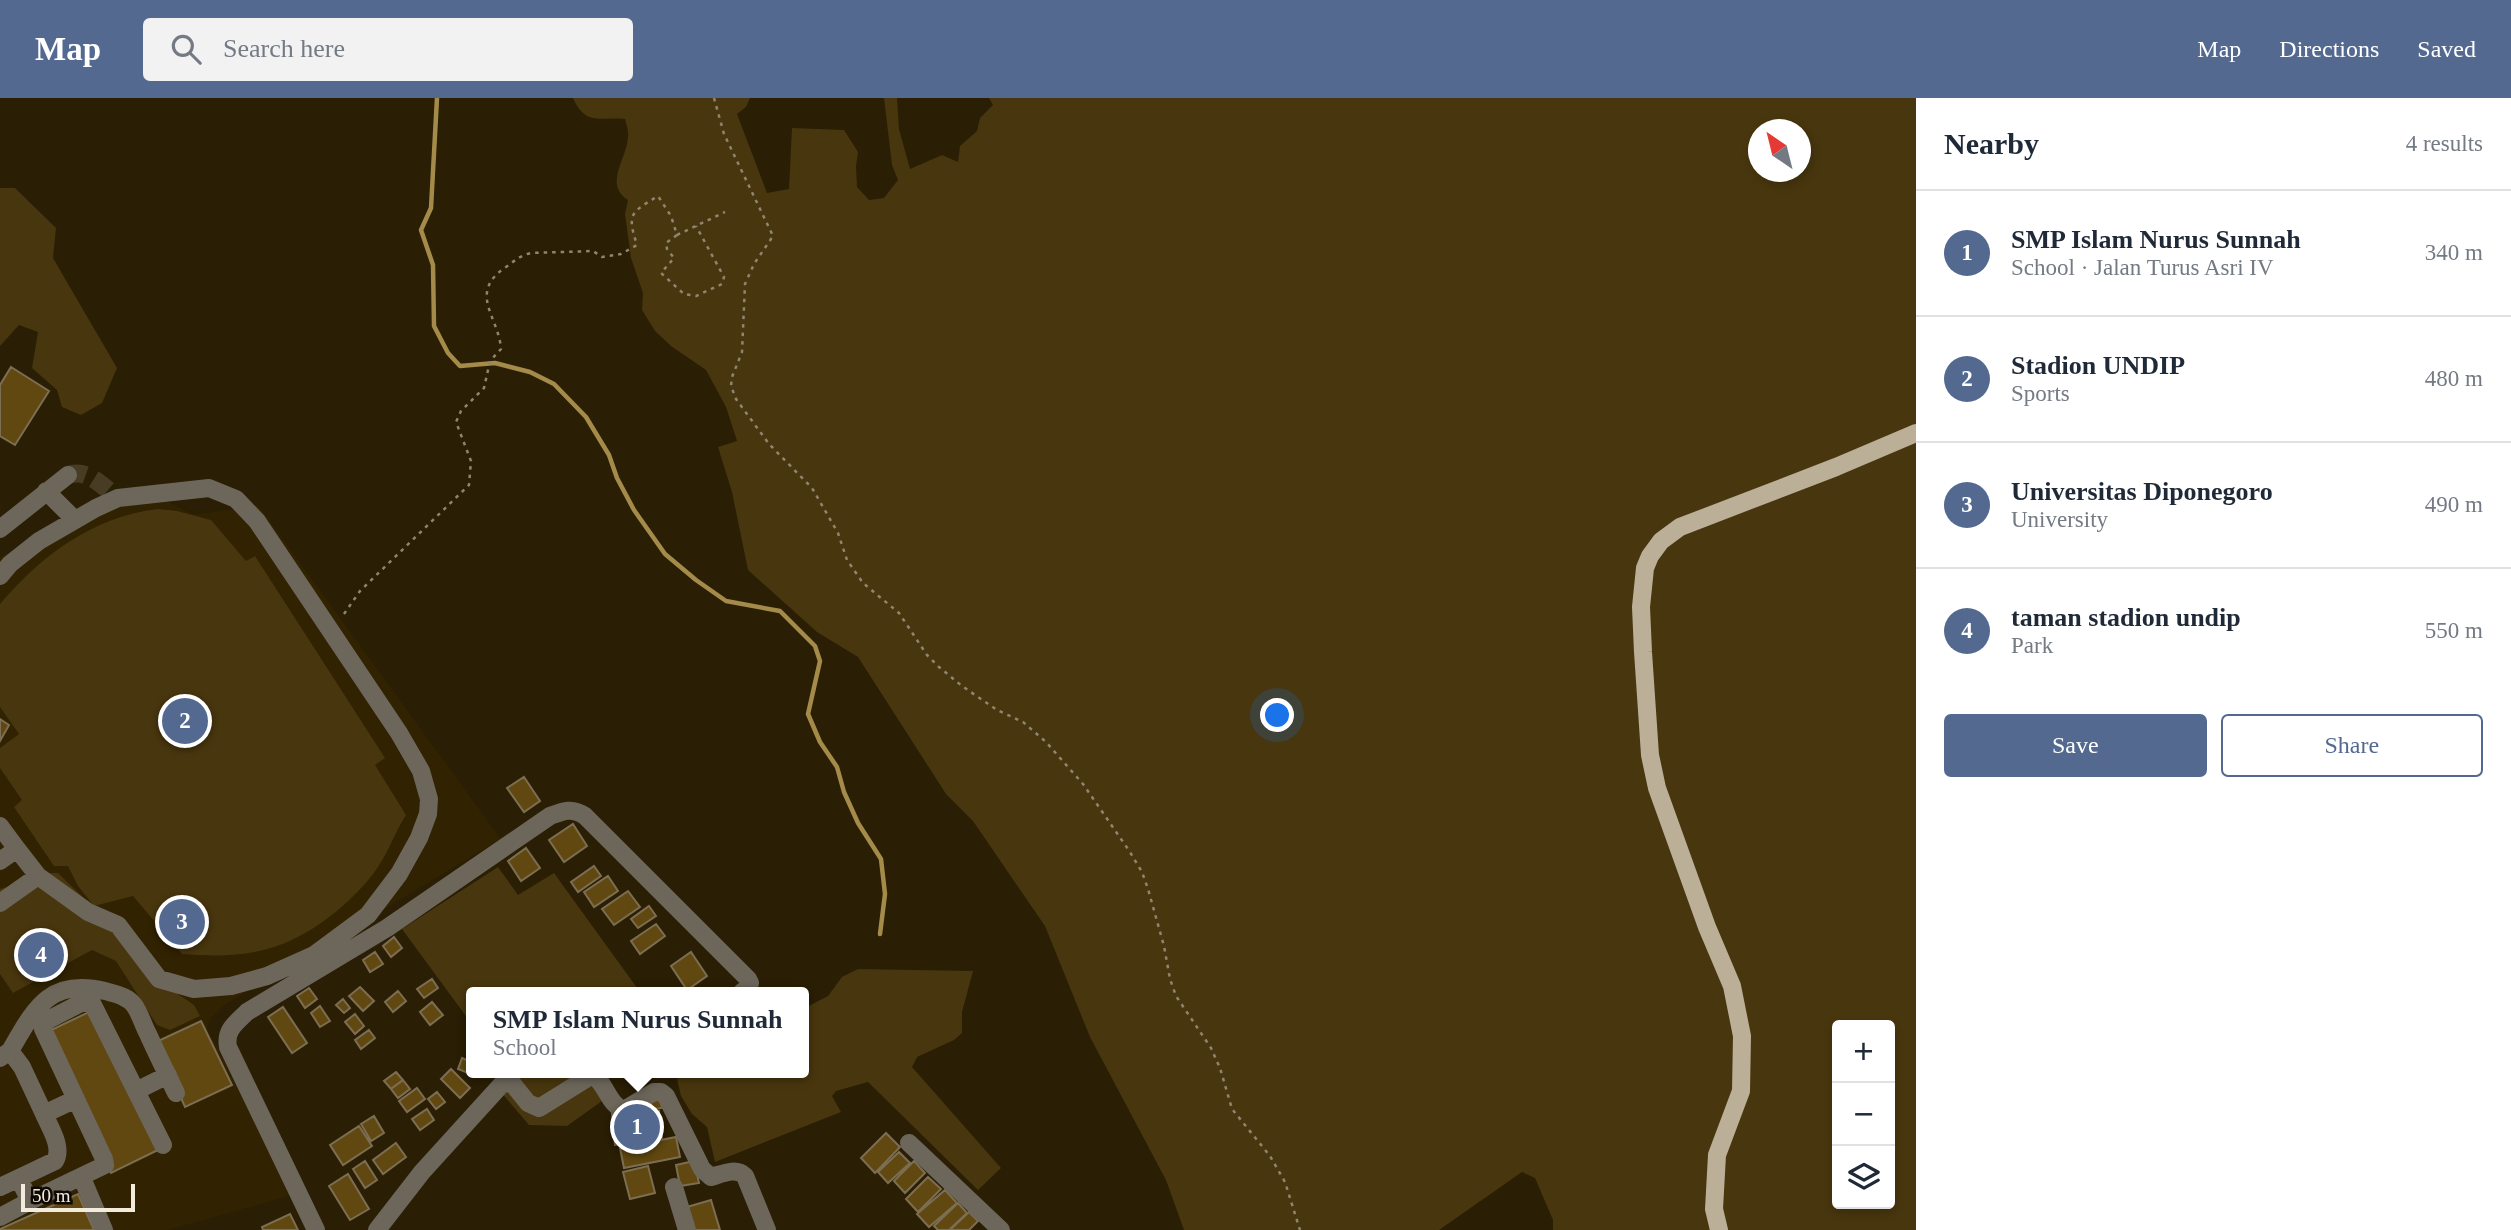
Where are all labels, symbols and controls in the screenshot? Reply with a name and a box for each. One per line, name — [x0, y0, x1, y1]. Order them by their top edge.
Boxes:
search box — [143, 18, 633, 81]
icon: search — [167, 30, 205, 68]
text: Map — [35, 31, 101, 67]
text: Search here — [223, 34, 345, 63]
text: Map — [2197, 36, 2241, 62]
text: Directions — [2279, 36, 2379, 62]
text: Saved — [2417, 36, 2476, 62]
north arrow — [1748, 119, 1811, 182]
text: Nearby — [1944, 127, 2039, 160]
text: 4 results — [2406, 131, 2483, 156]
text: SMP Islam Nurus Sunnah — [2011, 225, 2301, 254]
text: 1 — [1961, 240, 1973, 265]
text: 340 m — [2425, 240, 2483, 265]
text: School · Jalan Turus Asri IV — [2011, 255, 2274, 280]
text: Stadion UNDIP — [2011, 351, 2185, 380]
text: 2 — [1961, 366, 1973, 391]
text: 480 m — [2425, 366, 2483, 391]
text: Sports — [2011, 381, 2070, 406]
text: Universitas Diponegoro — [2011, 477, 2273, 506]
text: 3 — [1961, 492, 1973, 517]
text: 490 m — [2425, 492, 2483, 517]
text: University — [2011, 507, 2108, 532]
text: taman stadion undip — [2011, 603, 2241, 632]
text: 4 — [1961, 618, 1973, 643]
text: 550 m — [2425, 618, 2483, 643]
text: Park — [2011, 633, 2053, 658]
pin: 2 — [162, 695, 208, 747]
your location — [1260, 698, 1294, 732]
button: Save — [1944, 714, 2207, 777]
button: Share — [2221, 714, 2483, 777]
pin: 3 — [159, 896, 205, 948]
pin: 4 — [18, 929, 64, 981]
popup — [466, 987, 809, 1078]
text: SMP Islam Nurus Sunnah — [493, 1005, 782, 1034]
map controls — [1832, 1020, 1895, 1209]
button: + — [1832, 1020, 1895, 1083]
text: School — [493, 1035, 557, 1060]
button: − — [1832, 1083, 1895, 1146]
pin: 1 — [614, 1101, 660, 1153]
button: layers — [1832, 1146, 1895, 1209]
scale bar — [21, 1181, 135, 1213]
text: 50 m — [32, 1185, 71, 1206]

